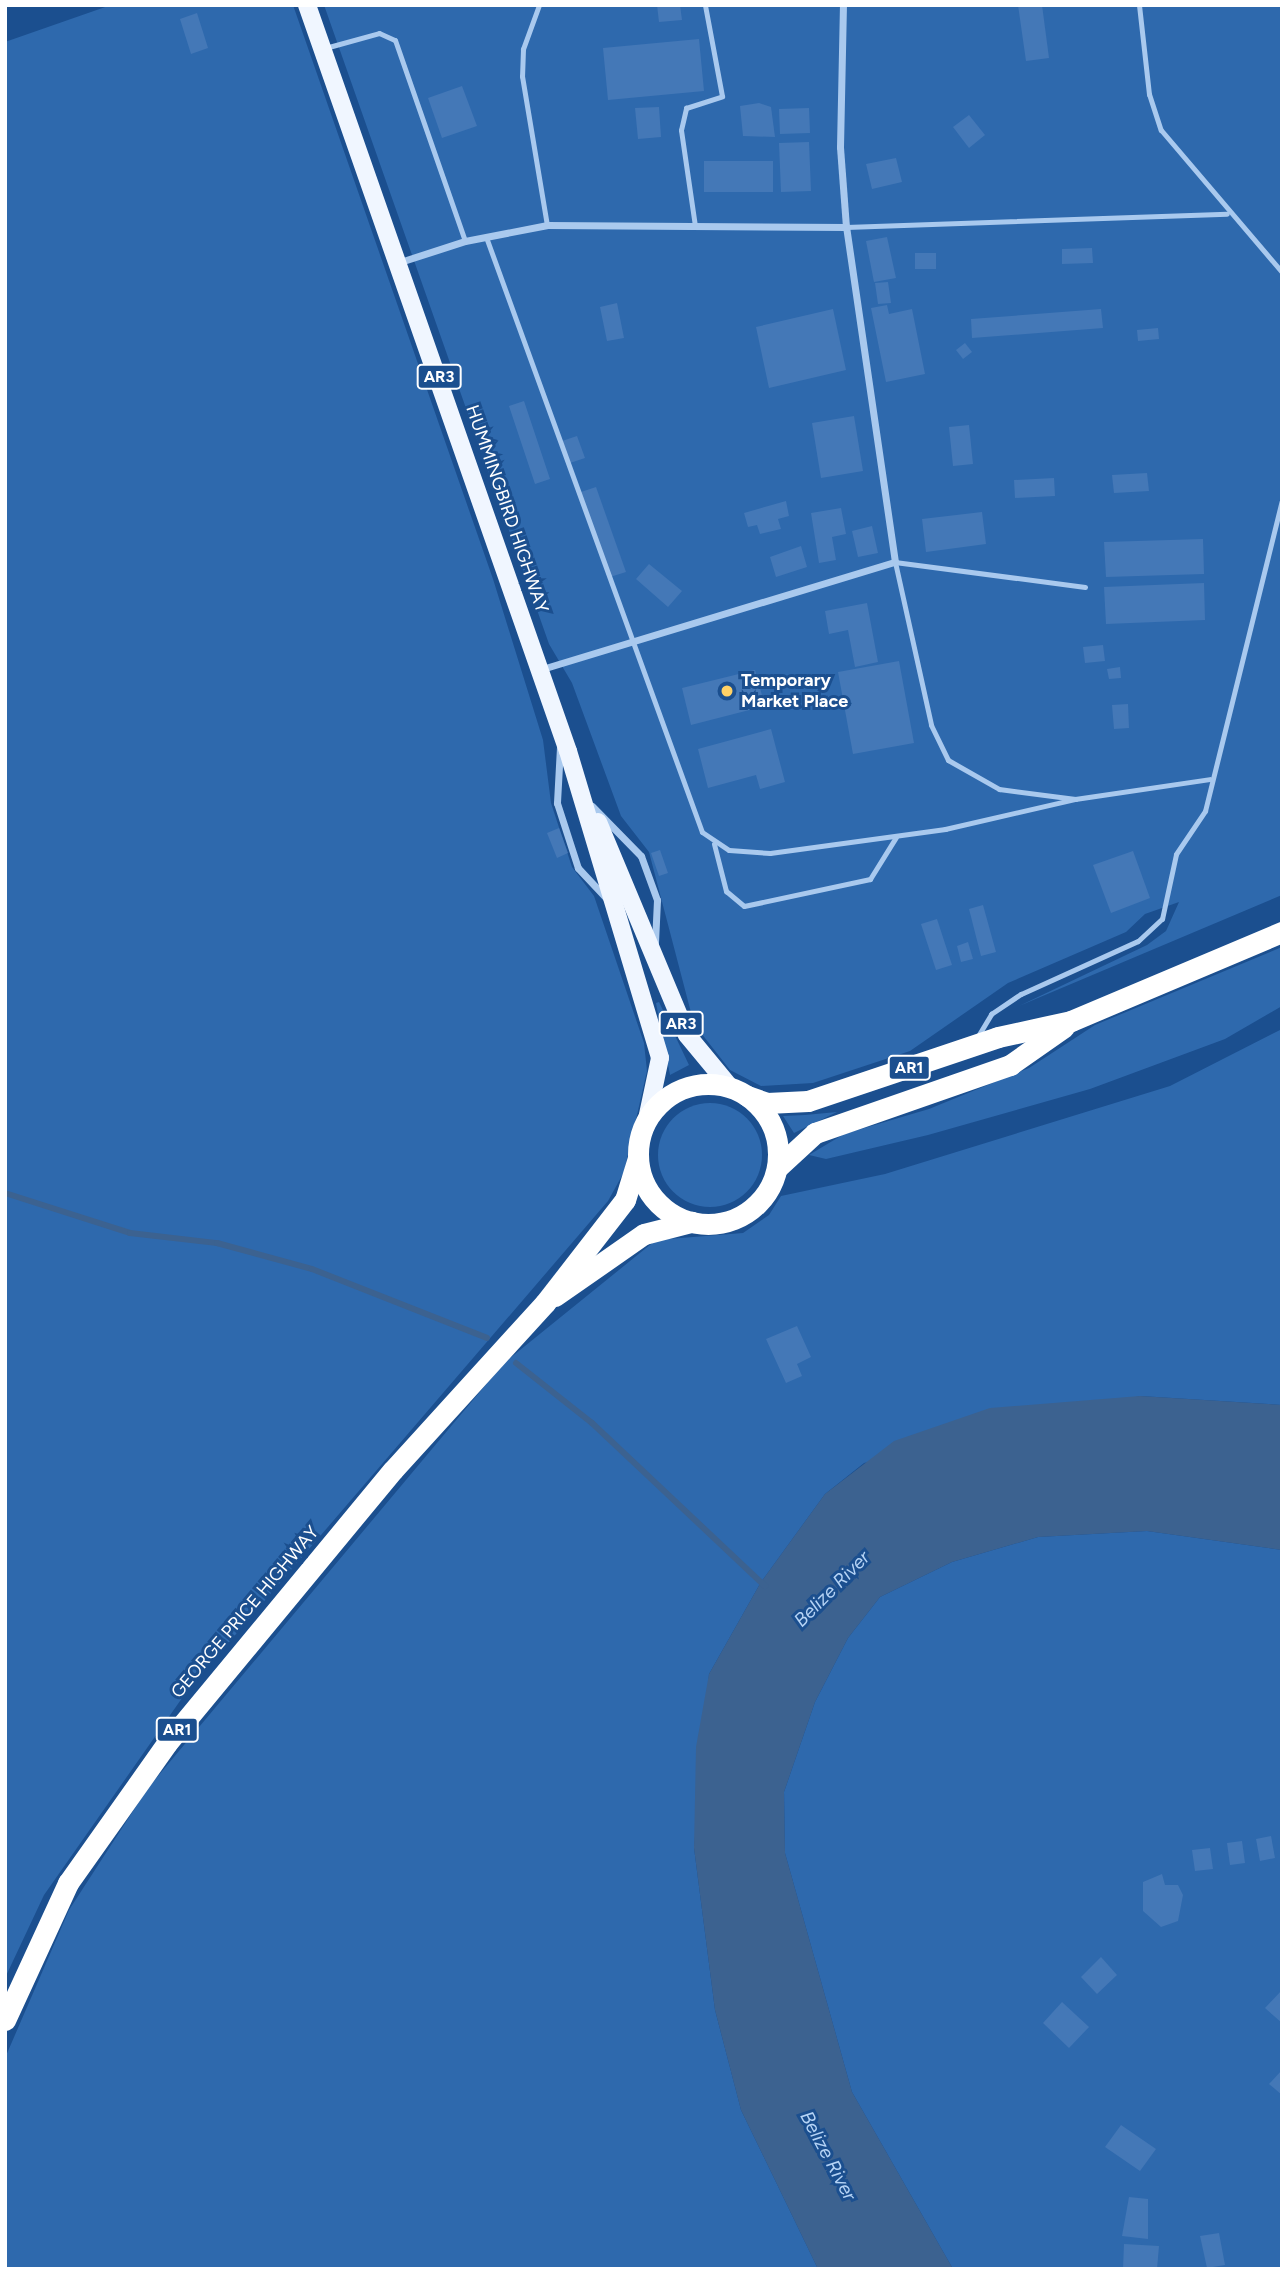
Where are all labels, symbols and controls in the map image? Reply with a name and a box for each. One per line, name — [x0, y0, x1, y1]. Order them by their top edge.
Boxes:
road number: AR3 — [416, 364, 462, 390]
street label: HUMMINGBIRD HIGHWAY — [461, 402, 553, 616]
place label: Temporary Market Place — [741, 670, 848, 712]
marker: Temporary Market Place — [719, 683, 735, 699]
road number: AR3 — [658, 1012, 704, 1036]
road number: AR1 — [886, 1056, 932, 1080]
street label: GEORGE PRICE HIGHWAY — [167, 1522, 323, 1702]
water label: Belize River — [789, 1546, 875, 1632]
road number: AR1 — [154, 1718, 200, 1742]
water label: Belize River — [795, 2107, 861, 2205]

